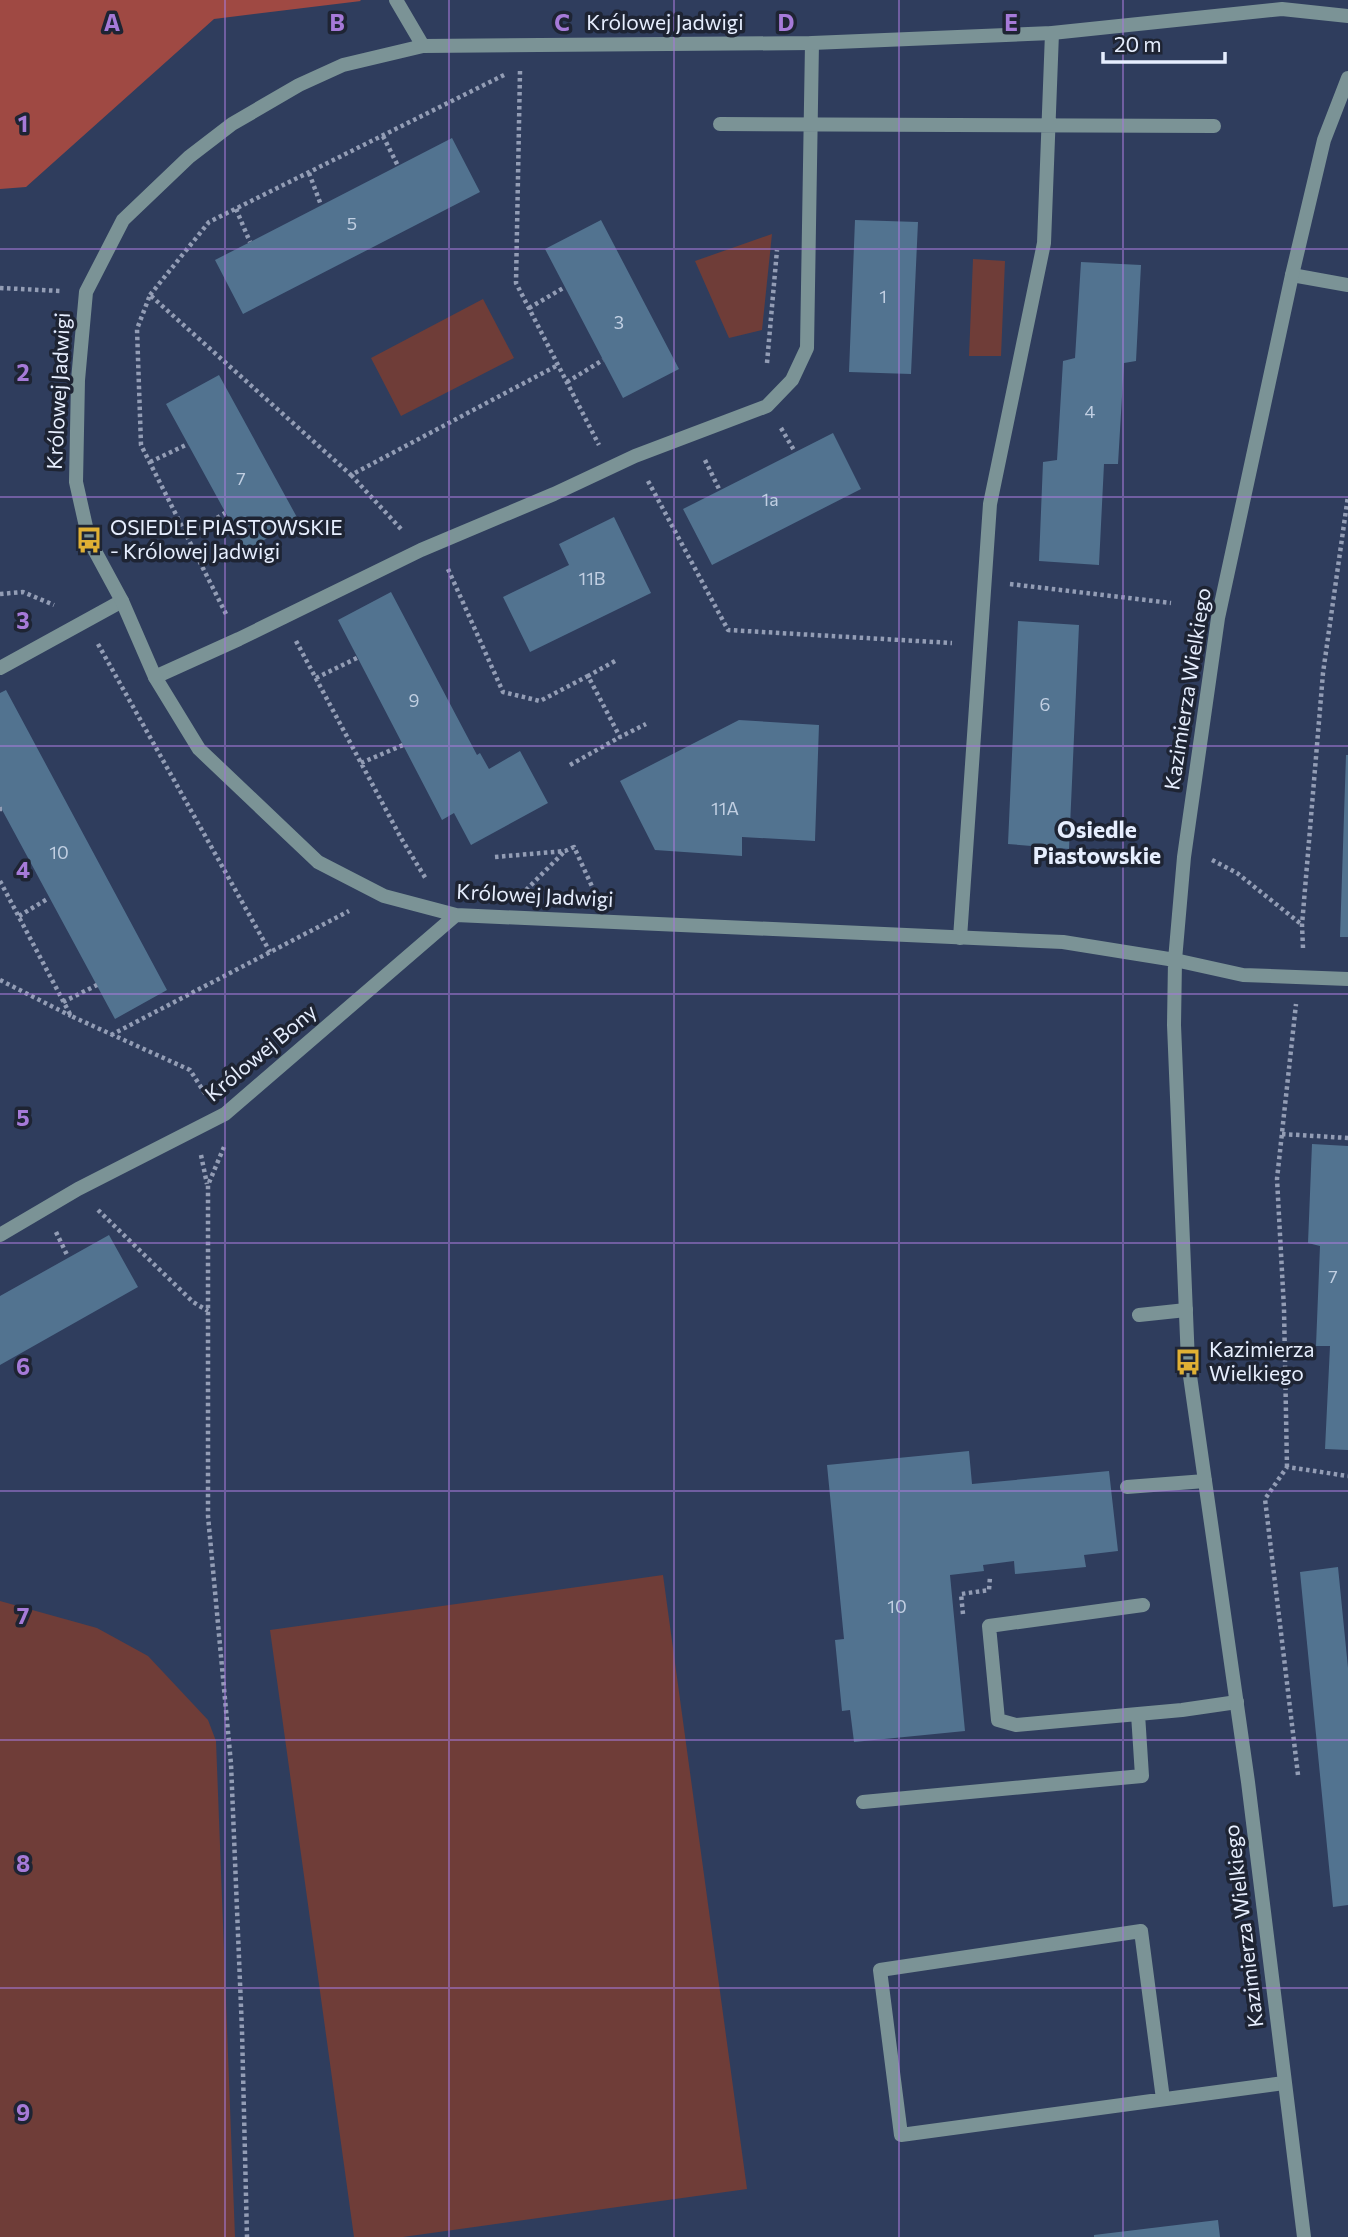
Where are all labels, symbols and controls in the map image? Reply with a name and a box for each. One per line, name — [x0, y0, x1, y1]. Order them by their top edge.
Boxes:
text: A — [104, 8, 121, 36]
text: B — [329, 8, 345, 36]
text: C — [554, 8, 570, 36]
text: D — [778, 8, 795, 36]
text: E — [1004, 8, 1018, 36]
street label: Królowej Jadwigi — [586, 9, 744, 34]
scale bar — [1103, 21, 1226, 65]
text: 20 m — [1114, 31, 1162, 56]
text: 1 — [18, 109, 28, 137]
house number: 5 — [347, 212, 357, 234]
house number: 1 — [879, 285, 887, 307]
house number: 3 — [614, 311, 624, 333]
street label: Królowej Jadwigi — [41, 312, 74, 470]
text: 2 — [16, 358, 30, 386]
house number: 4 — [1085, 400, 1096, 422]
house number: 7 — [236, 467, 246, 489]
house number: 1a — [761, 488, 779, 510]
place label: OSIEDLE PIASTOWSKIE - Królowej Jadwigi — [110, 514, 343, 563]
bus stop icon: OSIEDLE PIASTOWSKIE - Królowej Jadwigi — [74, 525, 104, 555]
house number: 11B — [578, 567, 606, 589]
street label: Kazimierza Wielkiego — [1158, 586, 1215, 792]
text: 3 — [16, 606, 30, 634]
house number: 9 — [409, 689, 419, 711]
house number: 6 — [1040, 693, 1050, 715]
house number: 11A — [711, 797, 739, 819]
district label: Osiedle Piastowskie — [1033, 815, 1161, 869]
house number: 10 — [49, 841, 69, 863]
text: 4 — [16, 855, 30, 883]
street label: Królowej Jadwigi — [456, 878, 614, 911]
street label: Królowej Bony — [199, 998, 321, 1106]
text: 5 — [16, 1103, 30, 1131]
house number: 7 — [1328, 1265, 1338, 1287]
place label: Kazimierza Wielkiego — [1209, 1336, 1315, 1385]
bus stop icon: Kazimierza Wielkiego — [1173, 1347, 1203, 1377]
text: 6 — [16, 1352, 30, 1380]
house number: 10 — [887, 1595, 907, 1617]
text: 7 — [17, 1601, 29, 1629]
street label: Kazimierza Wielkiego — [1218, 1823, 1267, 2029]
text: 8 — [16, 1849, 30, 1877]
text: 9 — [16, 2098, 30, 2126]

